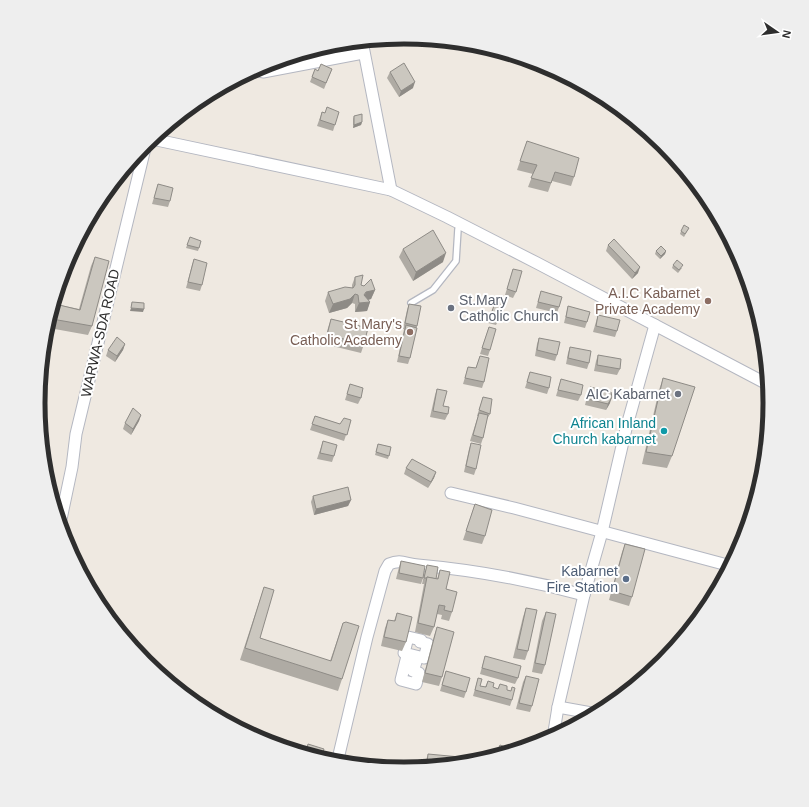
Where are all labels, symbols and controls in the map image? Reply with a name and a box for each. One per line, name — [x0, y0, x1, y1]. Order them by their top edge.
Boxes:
north arrow — [757, 12, 797, 52]
text: N — [780, 29, 793, 40]
street label: WARWA-SDA ROAD — [77, 267, 123, 399]
place label: A.I.C Kabarnet Private Academy — [595, 285, 700, 317]
place label: St.Mary Catholic Church — [459, 292, 559, 324]
marker: A.I.C Kabarnet Private Academy — [703, 296, 713, 306]
marker: St.Mary Catholic Church — [446, 303, 456, 313]
place label: St Mary's Catholic Academy — [290, 316, 402, 348]
marker: St Mary's Catholic Academy — [405, 327, 415, 337]
place label: AIC Kabarnet — [586, 386, 670, 402]
marker: AIC Kabarnet — [673, 389, 683, 399]
place label: African Inland Church kabarnet — [552, 415, 656, 447]
marker: African Inland Church kabarnet — [659, 426, 669, 436]
place label: Kabarnet Fire Station — [546, 563, 618, 595]
marker: Kabarnet Fire Station — [621, 574, 631, 584]

